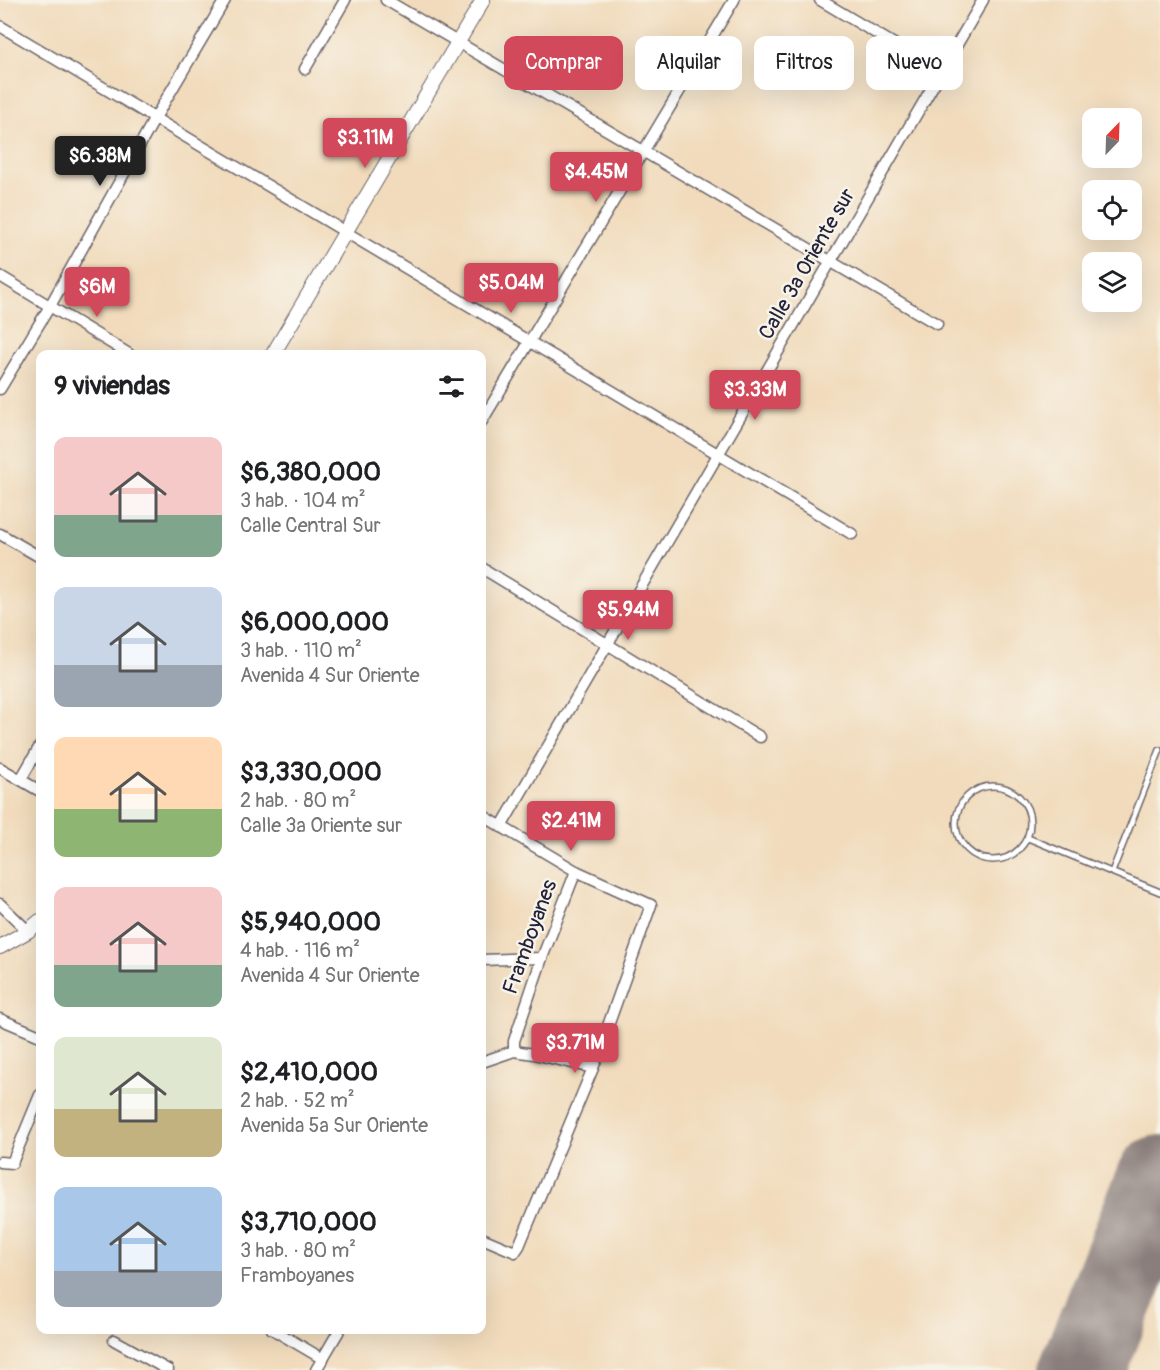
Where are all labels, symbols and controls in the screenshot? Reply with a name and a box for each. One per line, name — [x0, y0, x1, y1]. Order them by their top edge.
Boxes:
chip: Comprar — [504, 36, 623, 90]
chip: Alquilar — [635, 36, 742, 90]
chip: Filtros — [754, 36, 854, 90]
chip: Nuevo — [866, 36, 963, 90]
north arrow — [1082, 108, 1142, 168]
map controls — [1082, 108, 1142, 312]
pin: $3.11M — [316, 118, 414, 169]
text: $3.11M — [337, 125, 393, 150]
pin: $6.38M — [51, 136, 149, 187]
text: $6.38M — [69, 143, 131, 168]
pin: $4.45M — [547, 152, 645, 203]
text: $4.45M — [564, 159, 628, 184]
button: locate — [1082, 180, 1142, 240]
street label: Calle 3a Oriente sur — [753, 183, 862, 344]
button: layers — [1082, 252, 1142, 312]
pin: $5.04M — [462, 263, 560, 314]
pin: $6M — [68, 267, 126, 318]
text: $5.04M — [478, 270, 544, 295]
text: $6M — [79, 274, 115, 299]
text: 9 viviendas — [54, 370, 170, 402]
icon: filters — [435, 370, 468, 403]
pin: $3.33M — [706, 370, 804, 421]
text: $3.33M — [723, 377, 787, 402]
text: $6,380,000 — [240, 456, 381, 488]
icon: home — [102, 461, 174, 533]
text: 3 hab. · 104 m² — [240, 488, 366, 513]
text: Calle Central Sur — [240, 513, 381, 538]
pin: $5.94M — [579, 590, 677, 641]
text: $5.94M — [597, 597, 659, 622]
text: $6,000,000 — [240, 606, 389, 638]
icon: home — [102, 611, 174, 683]
text: 3 hab. · 110 m² — [240, 638, 362, 663]
text: Avenida 4 Sur Oriente — [240, 663, 420, 688]
text: $3,330,000 — [240, 756, 382, 788]
icon: home — [102, 761, 174, 833]
text: 2 hab. · 80 m² — [240, 788, 356, 813]
pin: $2.41M — [522, 801, 620, 852]
text: $2.41M — [541, 808, 601, 833]
text: Calle 3a Oriente sur — [240, 813, 402, 838]
street label: Framboyanes — [497, 875, 563, 998]
text: $5,940,000 — [240, 906, 381, 938]
icon: home — [102, 911, 174, 983]
text: 4 hab. · 116 m² — [240, 938, 360, 963]
text: Avenida 4 Sur Oriente — [240, 963, 420, 988]
pin: $3.71M — [526, 1023, 624, 1074]
text: $3.71M — [545, 1030, 605, 1055]
text: $2,410,000 — [240, 1056, 378, 1088]
icon: home — [102, 1061, 174, 1133]
text: 2 hab. · 52 m² — [240, 1088, 355, 1113]
text: Avenida 5a Sur Oriente — [240, 1113, 428, 1138]
text: $3,710,000 — [240, 1206, 377, 1238]
icon: home — [102, 1211, 174, 1283]
text: 3 hab. · 80 m² — [240, 1238, 356, 1263]
text: Framboyanes — [240, 1263, 354, 1288]

